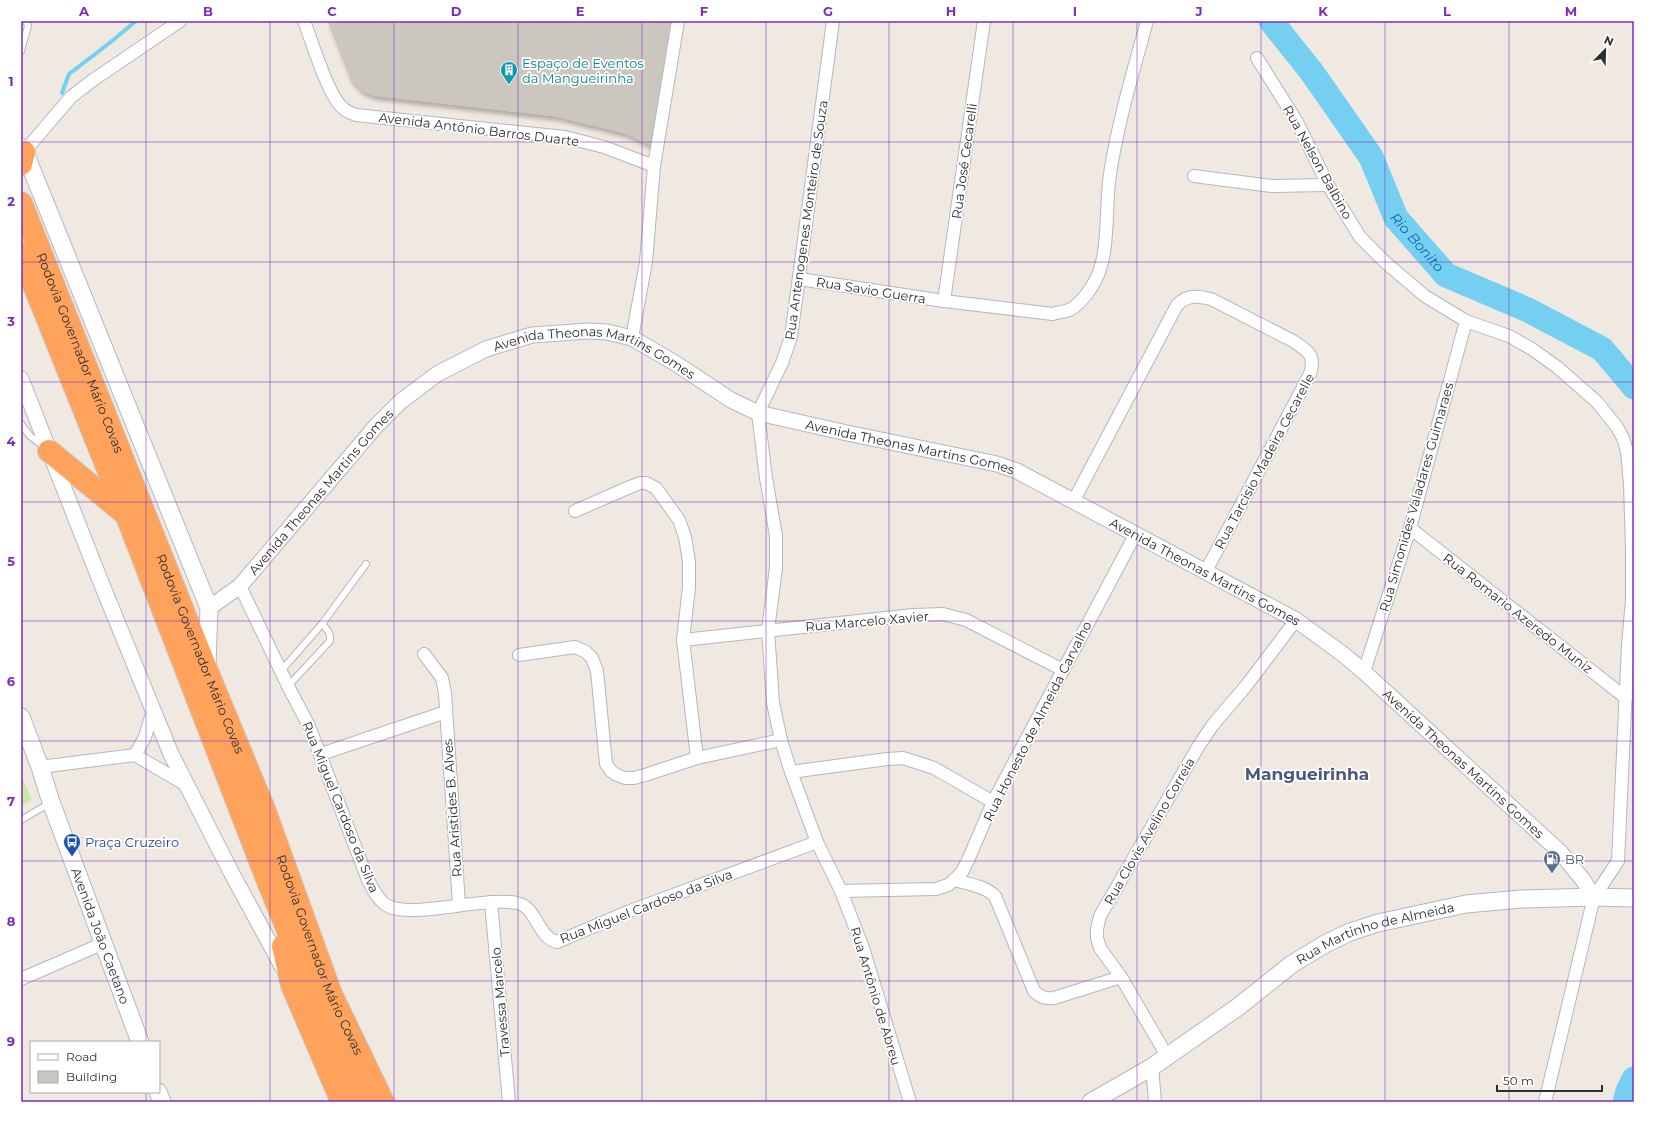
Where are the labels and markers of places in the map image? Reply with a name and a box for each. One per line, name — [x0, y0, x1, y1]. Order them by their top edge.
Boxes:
place label: Espaço de Eventos da Mangueirinha — [522, 55, 644, 86]
building icon: Espaço de Eventos da Mangueirinha — [499, 60, 519, 85]
bus stop icon: Praça Cruzeiro — [62, 832, 82, 857]
place label: Praça Cruzeiro — [85, 834, 179, 850]
fuel station icon: BR — [1542, 849, 1562, 874]
place label: BR — [1565, 851, 1584, 867]

